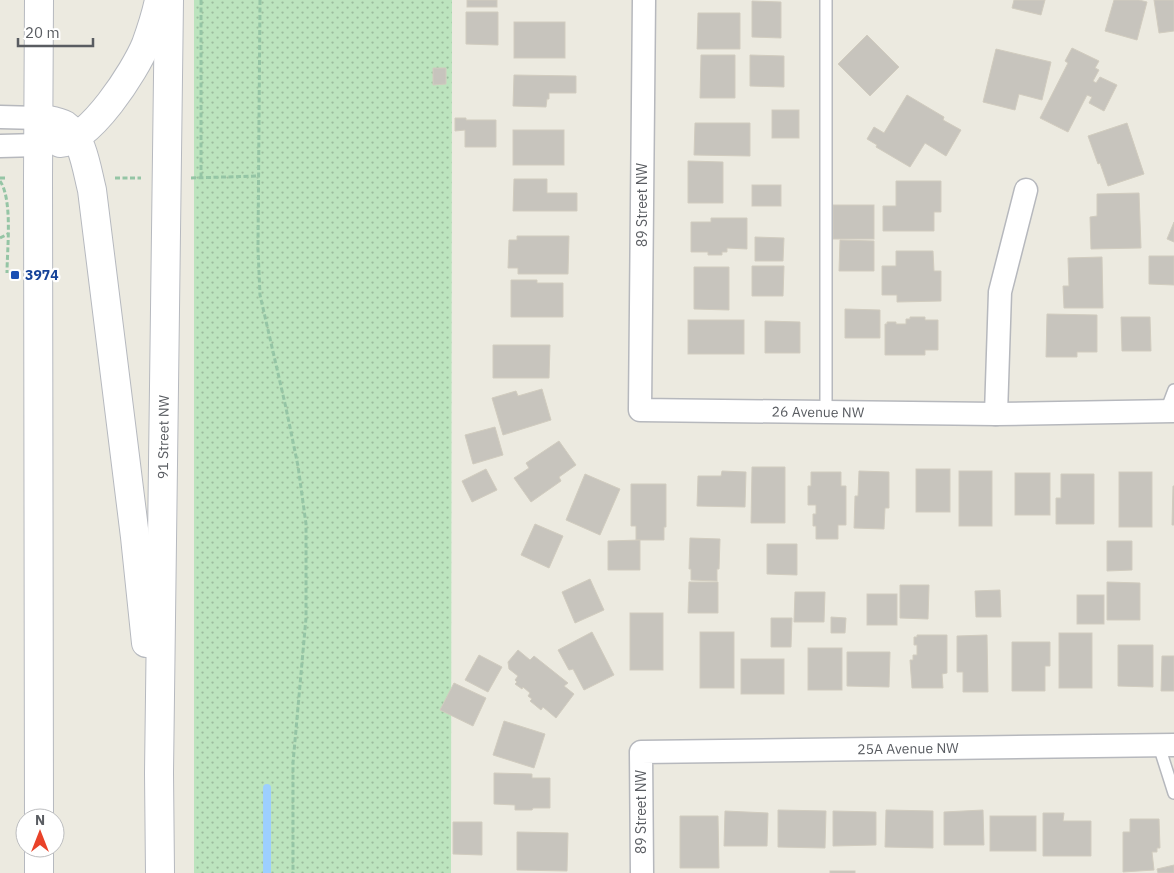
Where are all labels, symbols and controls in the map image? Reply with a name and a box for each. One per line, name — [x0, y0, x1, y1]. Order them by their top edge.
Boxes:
scale bar — [18, 15, 92, 47]
text: 20 m — [25, 23, 60, 42]
street label: 89 Street NW — [633, 162, 651, 247]
place label: 3974 — [25, 266, 59, 284]
marker: 3974 — [9, 269, 21, 281]
street label: 91 Street NW — [154, 394, 173, 479]
street label: 26 Avenue NW — [772, 402, 865, 422]
street label: 25A Avenue NW — [857, 739, 959, 758]
street label: 89 Street NW — [632, 769, 650, 854]
north arrow — [15, 808, 65, 858]
text: N — [35, 811, 45, 829]

